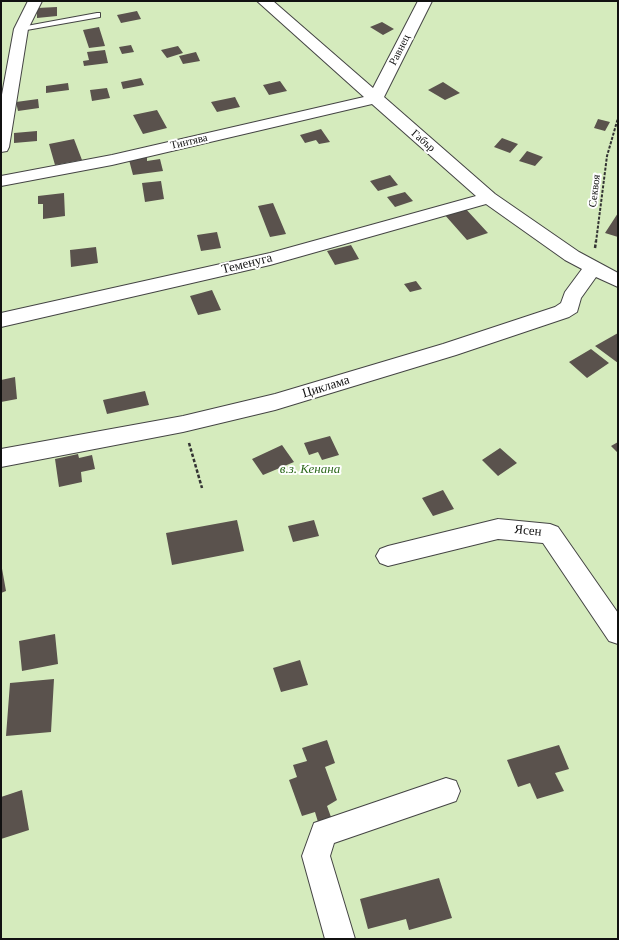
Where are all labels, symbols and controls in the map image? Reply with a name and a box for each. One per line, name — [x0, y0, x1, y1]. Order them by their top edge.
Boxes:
street label: Равнец — [387, 32, 413, 68]
street label: Габър — [408, 127, 438, 155]
street label: Тинтява — [169, 131, 209, 153]
street label: Секвоя — [586, 174, 604, 208]
street label: Теменуга — [220, 250, 274, 278]
street label: Циклама — [300, 372, 352, 402]
park label: в.з. Кенана — [280, 462, 340, 478]
street label: Ясен — [514, 522, 542, 540]

